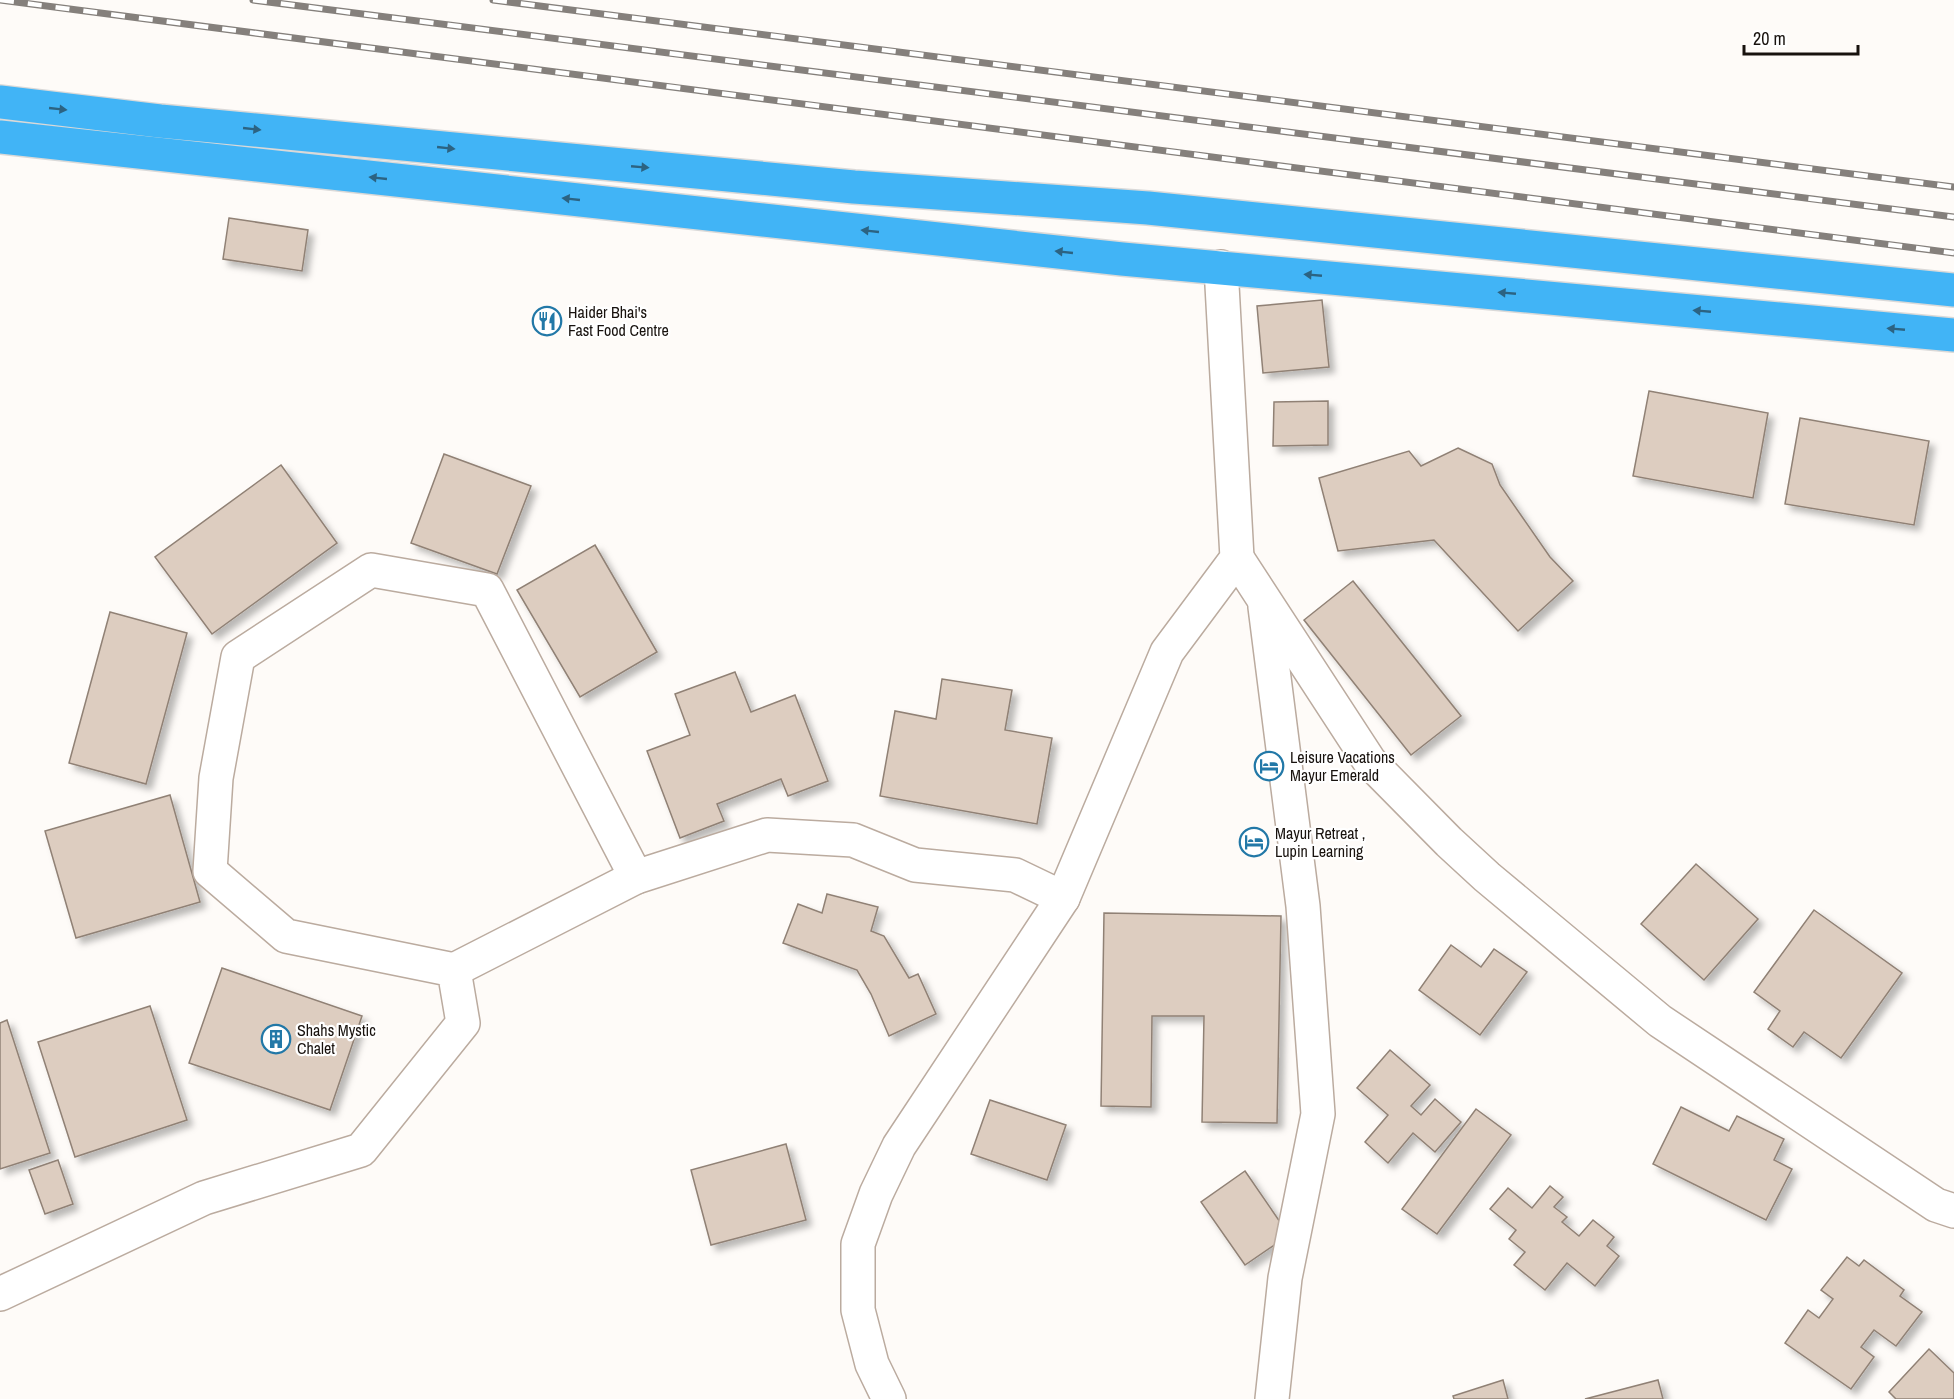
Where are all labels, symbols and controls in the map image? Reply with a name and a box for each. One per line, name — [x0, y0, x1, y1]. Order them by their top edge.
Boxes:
scale bar — [1744, 18, 1858, 56]
text: 20 m — [1753, 26, 1786, 51]
one-way arrow — [49, 104, 68, 114]
one-way arrow — [243, 124, 262, 134]
one-way arrow — [437, 143, 456, 153]
one-way arrow — [631, 162, 650, 172]
one-way arrow — [368, 173, 387, 183]
one-way arrow — [562, 194, 581, 204]
one-way arrow — [860, 227, 879, 236]
one-way arrow — [1054, 248, 1073, 257]
one-way arrow — [1304, 270, 1323, 280]
one-way arrow — [1498, 288, 1517, 298]
place label: Haider Bhai's Fast Food Centre — [568, 301, 669, 341]
restaurant icon: Haider Bhai's Fast Food Centre — [531, 305, 563, 337]
one-way arrow — [1692, 306, 1711, 316]
one-way arrow — [1886, 324, 1905, 334]
place label: Leisure Vacations Mayur Emerald — [1290, 746, 1395, 786]
hotel icon: Leisure Vacations Mayur Emerald — [1253, 750, 1285, 782]
place label: Mayur Retreat , Lupin Learning — [1275, 822, 1365, 862]
hotel icon: Mayur Retreat , Lupin Learning — [1238, 826, 1270, 858]
place label: Shahs Mystic Chalet — [297, 1019, 376, 1059]
building icon: Shahs Mystic Chalet — [260, 1023, 292, 1055]

